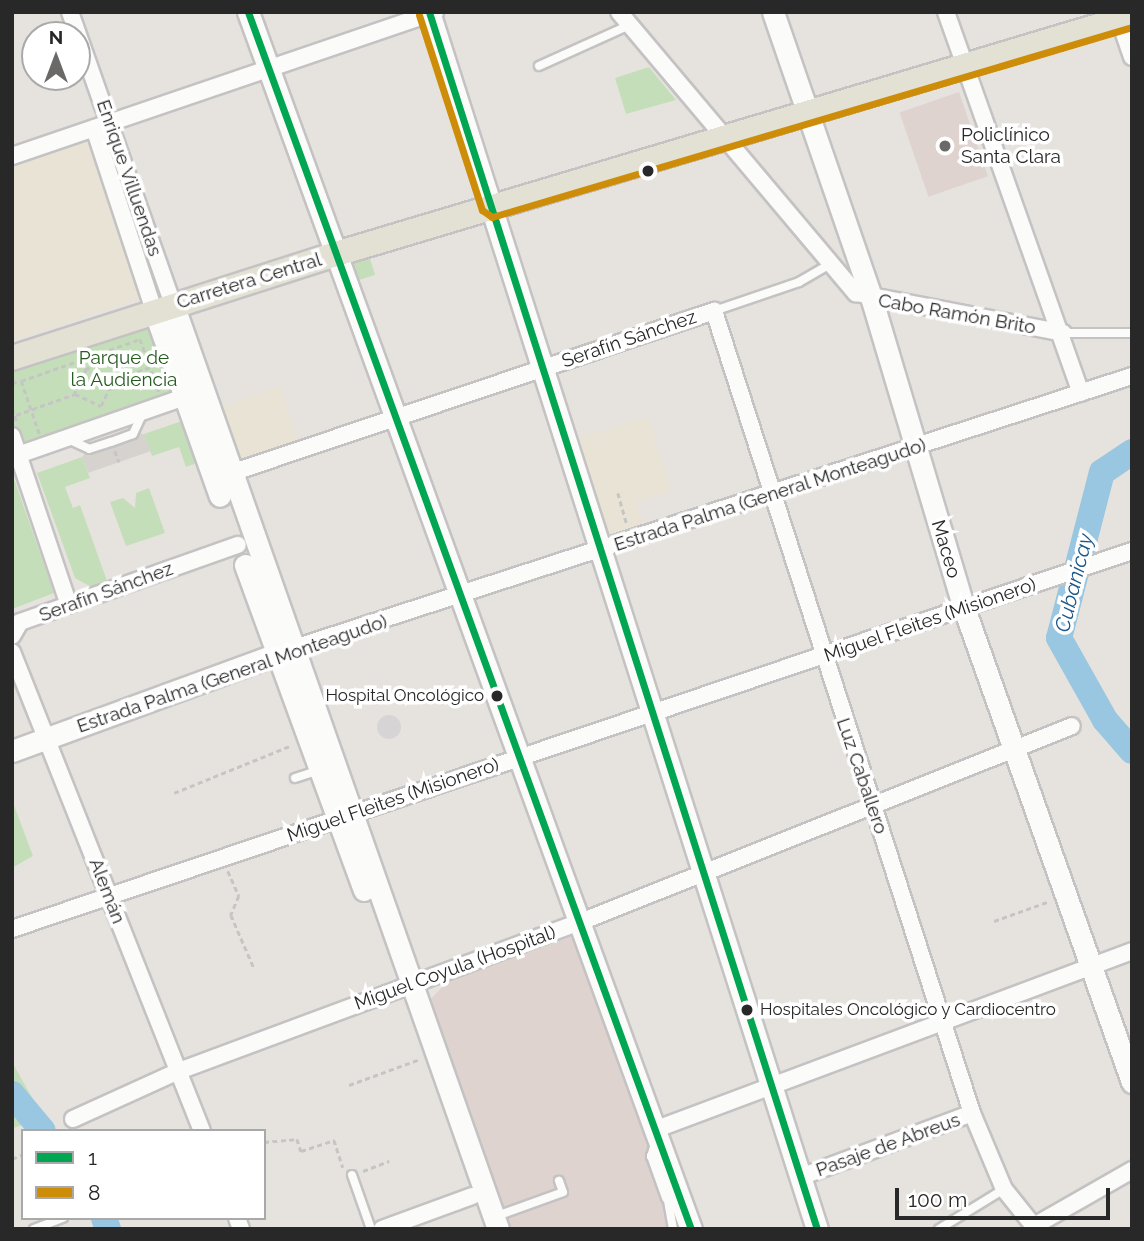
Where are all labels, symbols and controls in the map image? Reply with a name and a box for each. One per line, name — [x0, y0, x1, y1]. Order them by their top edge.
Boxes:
north arrow — [21, 21, 91, 91]
text: N — [49, 26, 63, 48]
street label: Enrique Villuendas — [91, 96, 167, 260]
place label: Policlínico Santa Clara — [961, 124, 1061, 168]
marker: Policlínico Santa Clara — [935, 136, 955, 156]
unlabelled marker — [641, 164, 655, 178]
street label: Carretera Central — [174, 248, 324, 314]
street label: Cabo Ramón Brito — [876, 289, 1038, 339]
street label: Serafín Sánchez — [559, 305, 699, 373]
park label: Parque de la Audiencia — [70, 347, 178, 391]
street label: Estrada Palma (General Monteagudo) — [611, 434, 929, 556]
street label: Maceo — [926, 517, 966, 581]
water label: Cubanicay — [1050, 531, 1098, 635]
street label: Serafín Sánchez — [36, 557, 176, 627]
street label: Miguel Fleites (Misionero) — [821, 573, 1039, 667]
street label: Estrada Palma (General Monteagudo) — [74, 610, 390, 738]
place label: Hospital Oncológico — [325, 686, 484, 706]
marker: Hospital Oncológico — [490, 689, 504, 703]
street label: Luz Caballero — [832, 715, 892, 837]
street label: Miguel Fleites (Misionero) — [284, 753, 502, 847]
street label: Alemán — [84, 855, 130, 927]
street label: Miguel Coyula (Hospital) — [351, 921, 559, 1015]
place label: Hospitales Oncológico y Cardiocentro — [760, 1000, 1057, 1020]
marker: Hospitales Oncológico y Cardiocentro — [740, 1003, 754, 1017]
street label: Pasaje de Abreus — [813, 1108, 963, 1182]
legend — [21, 1129, 266, 1220]
text: 1 — [88, 1145, 97, 1170]
scale bar — [899, 1174, 1114, 1218]
text: 8 — [88, 1180, 100, 1205]
text: 100 m — [908, 1187, 967, 1212]

